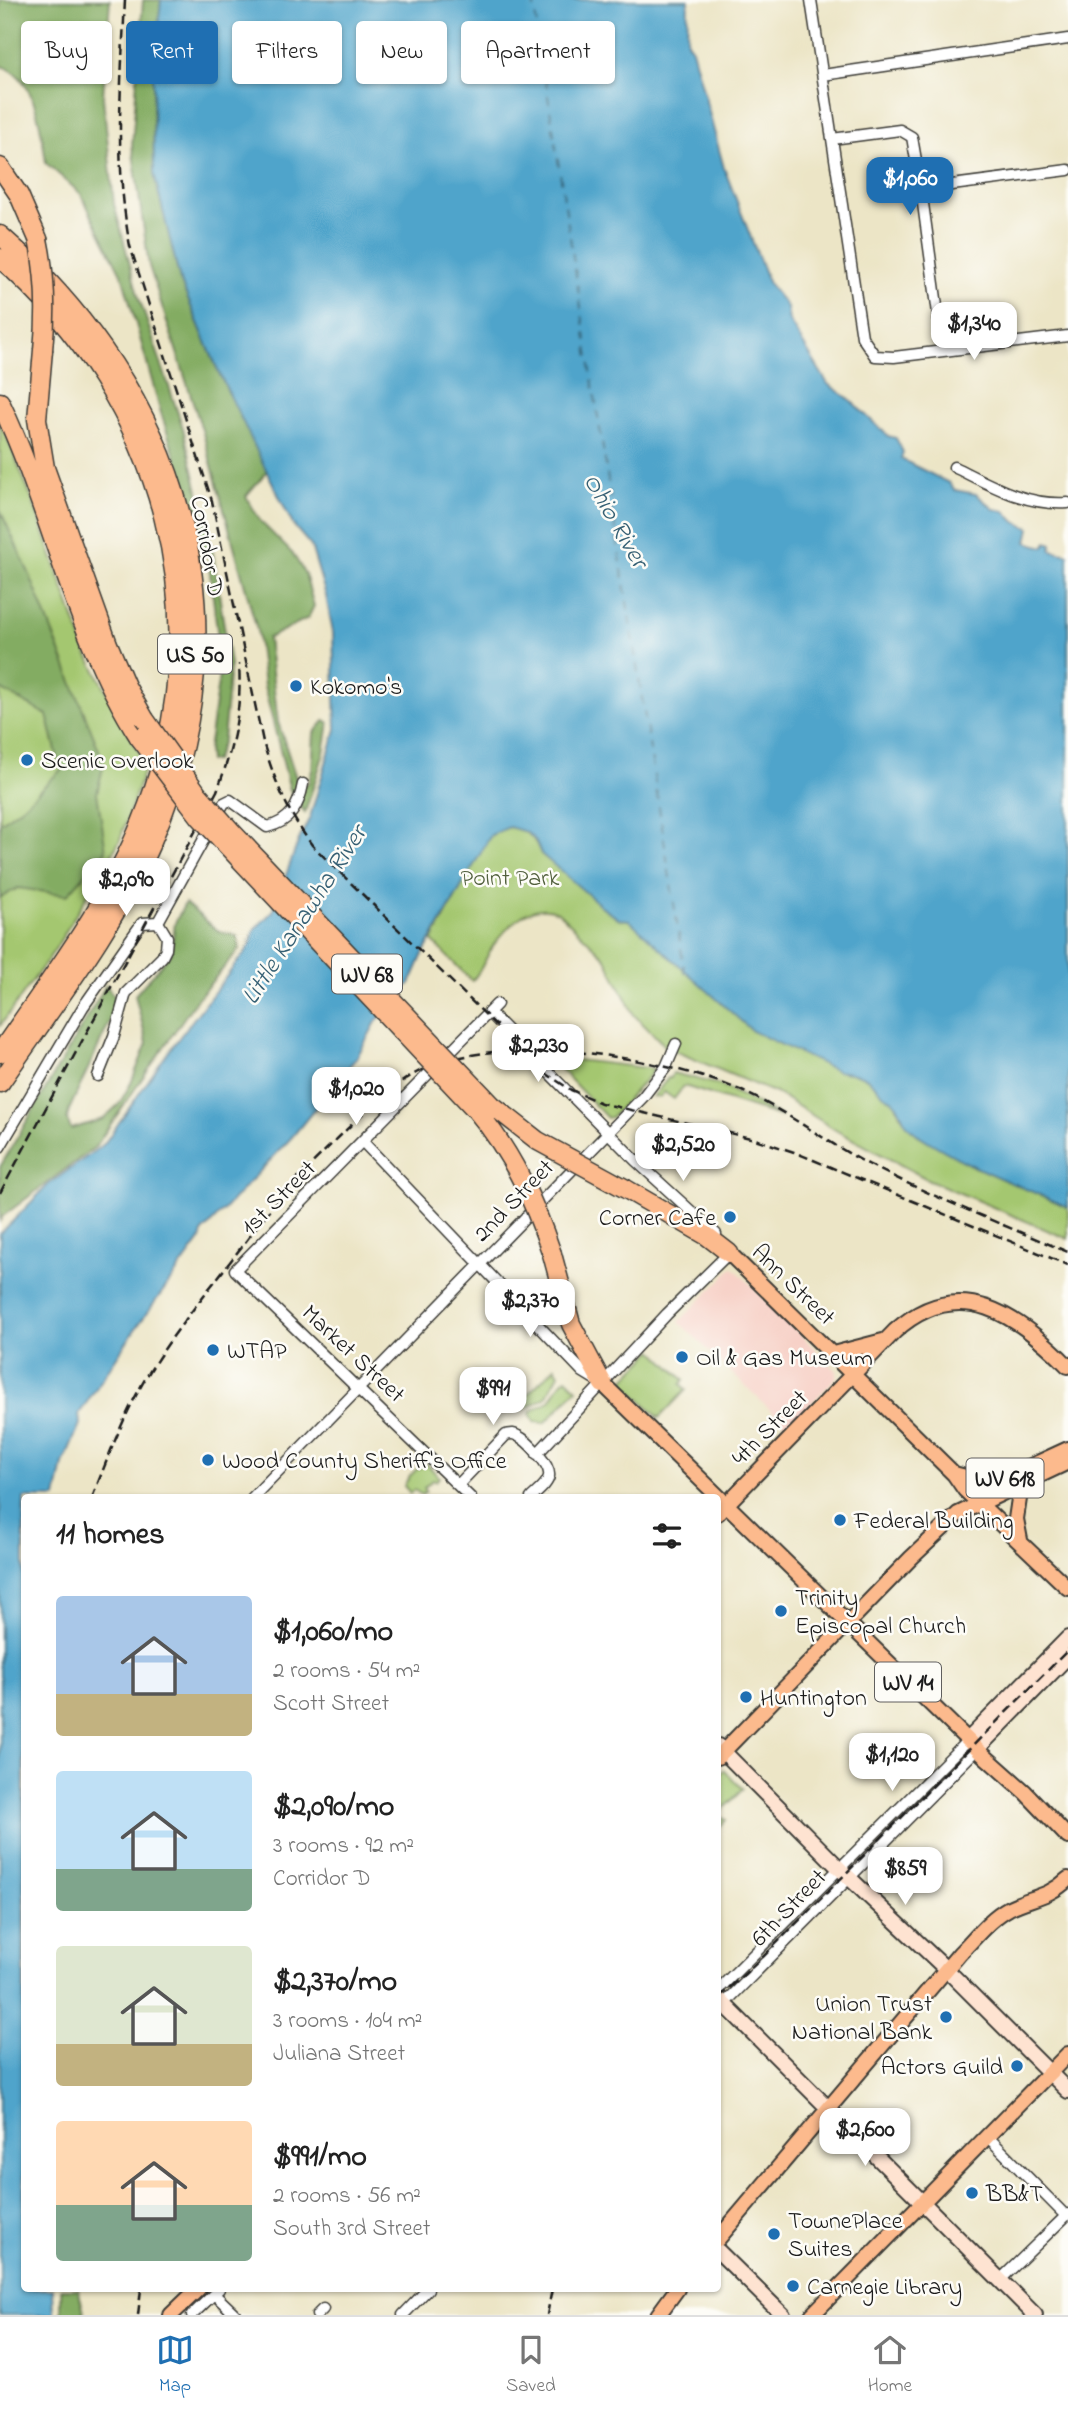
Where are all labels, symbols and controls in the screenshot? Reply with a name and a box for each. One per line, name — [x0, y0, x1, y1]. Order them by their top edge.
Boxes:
chip: Buy — [21, 21, 112, 84]
chip: Rent — [126, 21, 218, 84]
chip: Filters — [232, 21, 342, 84]
chip: New — [356, 21, 447, 84]
chip: Apartment — [461, 21, 615, 84]
pin: $1,060 — [853, 158, 967, 217]
text: $1,060 — [882, 163, 938, 196]
pin: $1,340 — [917, 302, 1031, 362]
text: $1,340 — [947, 308, 1001, 341]
water label: Ohio River — [572, 467, 658, 578]
street label: Corridor D — [179, 493, 232, 600]
road number: US 50 — [158, 634, 232, 674]
place label: Kokomo's — [310, 671, 402, 706]
marker: Kokomo's — [288, 678, 304, 694]
place label: Scenic Overlook — [41, 745, 194, 780]
marker: Scenic Overlook — [19, 752, 35, 768]
water label: Little Kanawha River — [233, 816, 379, 1013]
pin: $2,090 — [69, 858, 183, 918]
park label: Point Park — [461, 862, 560, 897]
text: $2,090 — [98, 864, 154, 897]
road number: WV 68 — [332, 954, 402, 993]
pin: $2,230 — [481, 1024, 595, 1084]
text: $2,230 — [508, 1030, 568, 1063]
pin: $1,020 — [299, 1068, 413, 1127]
text: $1,020 — [328, 1073, 384, 1106]
pin: $2,520 — [626, 1124, 740, 1183]
text: $2,520 — [651, 1129, 715, 1162]
street label: 2nd Street — [466, 1152, 563, 1251]
street label: 1st Street — [234, 1153, 326, 1245]
place label: Corner Cafe — [599, 1202, 716, 1237]
marker: Corner Cafe — [722, 1209, 738, 1225]
street label: Ann Street — [742, 1237, 842, 1335]
pin: $2,370 — [473, 1280, 587, 1339]
text: $2,370 — [501, 1285, 559, 1318]
street label: Market Street — [293, 1297, 412, 1412]
place label: WTAP — [227, 1335, 287, 1370]
marker: WTAP — [205, 1342, 221, 1358]
place label: Oil & Gas Museum — [696, 1342, 873, 1377]
marker: Oil & Gas Museum — [674, 1349, 690, 1365]
pin: $991 — [452, 1368, 534, 1427]
text: $991 — [475, 1373, 511, 1406]
street label: 4th Street — [725, 1383, 817, 1475]
place label: Wood County Sheriff's Office — [222, 1445, 507, 1481]
marker: Wood County Sheriff's Office — [200, 1452, 216, 1468]
road number: WV 618 — [967, 1458, 1044, 1498]
place label: Federal Building — [853, 1505, 1014, 1540]
marker: Federal Building — [832, 1512, 848, 1528]
text: 11 homes — [56, 1514, 164, 1558]
icon: filters — [648, 1517, 686, 1555]
place label: Trinity Episcopal Church — [795, 1582, 966, 1645]
marker: Trinity Episcopal Church — [773, 1603, 789, 1619]
text: $1,060/mo — [273, 1611, 393, 1655]
icon: home — [112, 1624, 196, 1708]
text: 2 rooms · 54 m² — [273, 1655, 420, 1688]
road number: WV 14 — [875, 1662, 941, 1702]
place label: Huntington — [760, 1682, 867, 1717]
text: Scott Street — [273, 1688, 389, 1721]
marker: Huntington — [738, 1689, 754, 1705]
pin: $1,120 — [835, 1734, 949, 1793]
text: $1,120 — [865, 1739, 919, 1772]
text: $2,090/mo — [273, 1786, 394, 1830]
icon: home — [112, 1799, 196, 1883]
text: 3 rooms · 92 m² — [273, 1830, 414, 1863]
pin: $859 — [864, 1848, 946, 1907]
text: $859 — [884, 1853, 926, 1886]
street label: 6th Street — [744, 1862, 836, 1956]
text: Corridor D — [273, 1863, 371, 1896]
text: $2,370/mo — [273, 1961, 397, 2005]
icon: home — [112, 1974, 196, 2058]
place label: Union Trust National Bank — [792, 1988, 932, 2051]
text: 3 rooms · 104 m² — [273, 2005, 422, 2038]
marker: Union Trust National Bank — [938, 2009, 954, 2025]
text: Juliana Street — [273, 2038, 405, 2071]
place label: Actors Guild — [881, 2051, 1004, 2086]
marker: Actors Guild — [1009, 2058, 1025, 2074]
pin: $2,600 — [808, 2108, 922, 2168]
text: $2,600 — [835, 2114, 895, 2147]
text: $991/mo — [273, 2136, 367, 2180]
icon: home — [112, 2149, 196, 2233]
place label: BB&T — [985, 2178, 1043, 2213]
text: 2 rooms · 56 m² — [273, 2180, 421, 2213]
marker: BB&T — [964, 2185, 980, 2201]
place label: TownePlace Suites — [788, 2205, 903, 2268]
text: South 3rd Street — [273, 2213, 430, 2246]
marker: TownePlace Suites — [766, 2226, 782, 2242]
place label: Carnegie Library — [807, 2271, 962, 2307]
marker: Carnegie Library — [785, 2278, 801, 2294]
tab: Map — [156, 2331, 194, 2400]
tab: Saved — [506, 2331, 556, 2400]
tab: Home — [868, 2331, 912, 2400]

